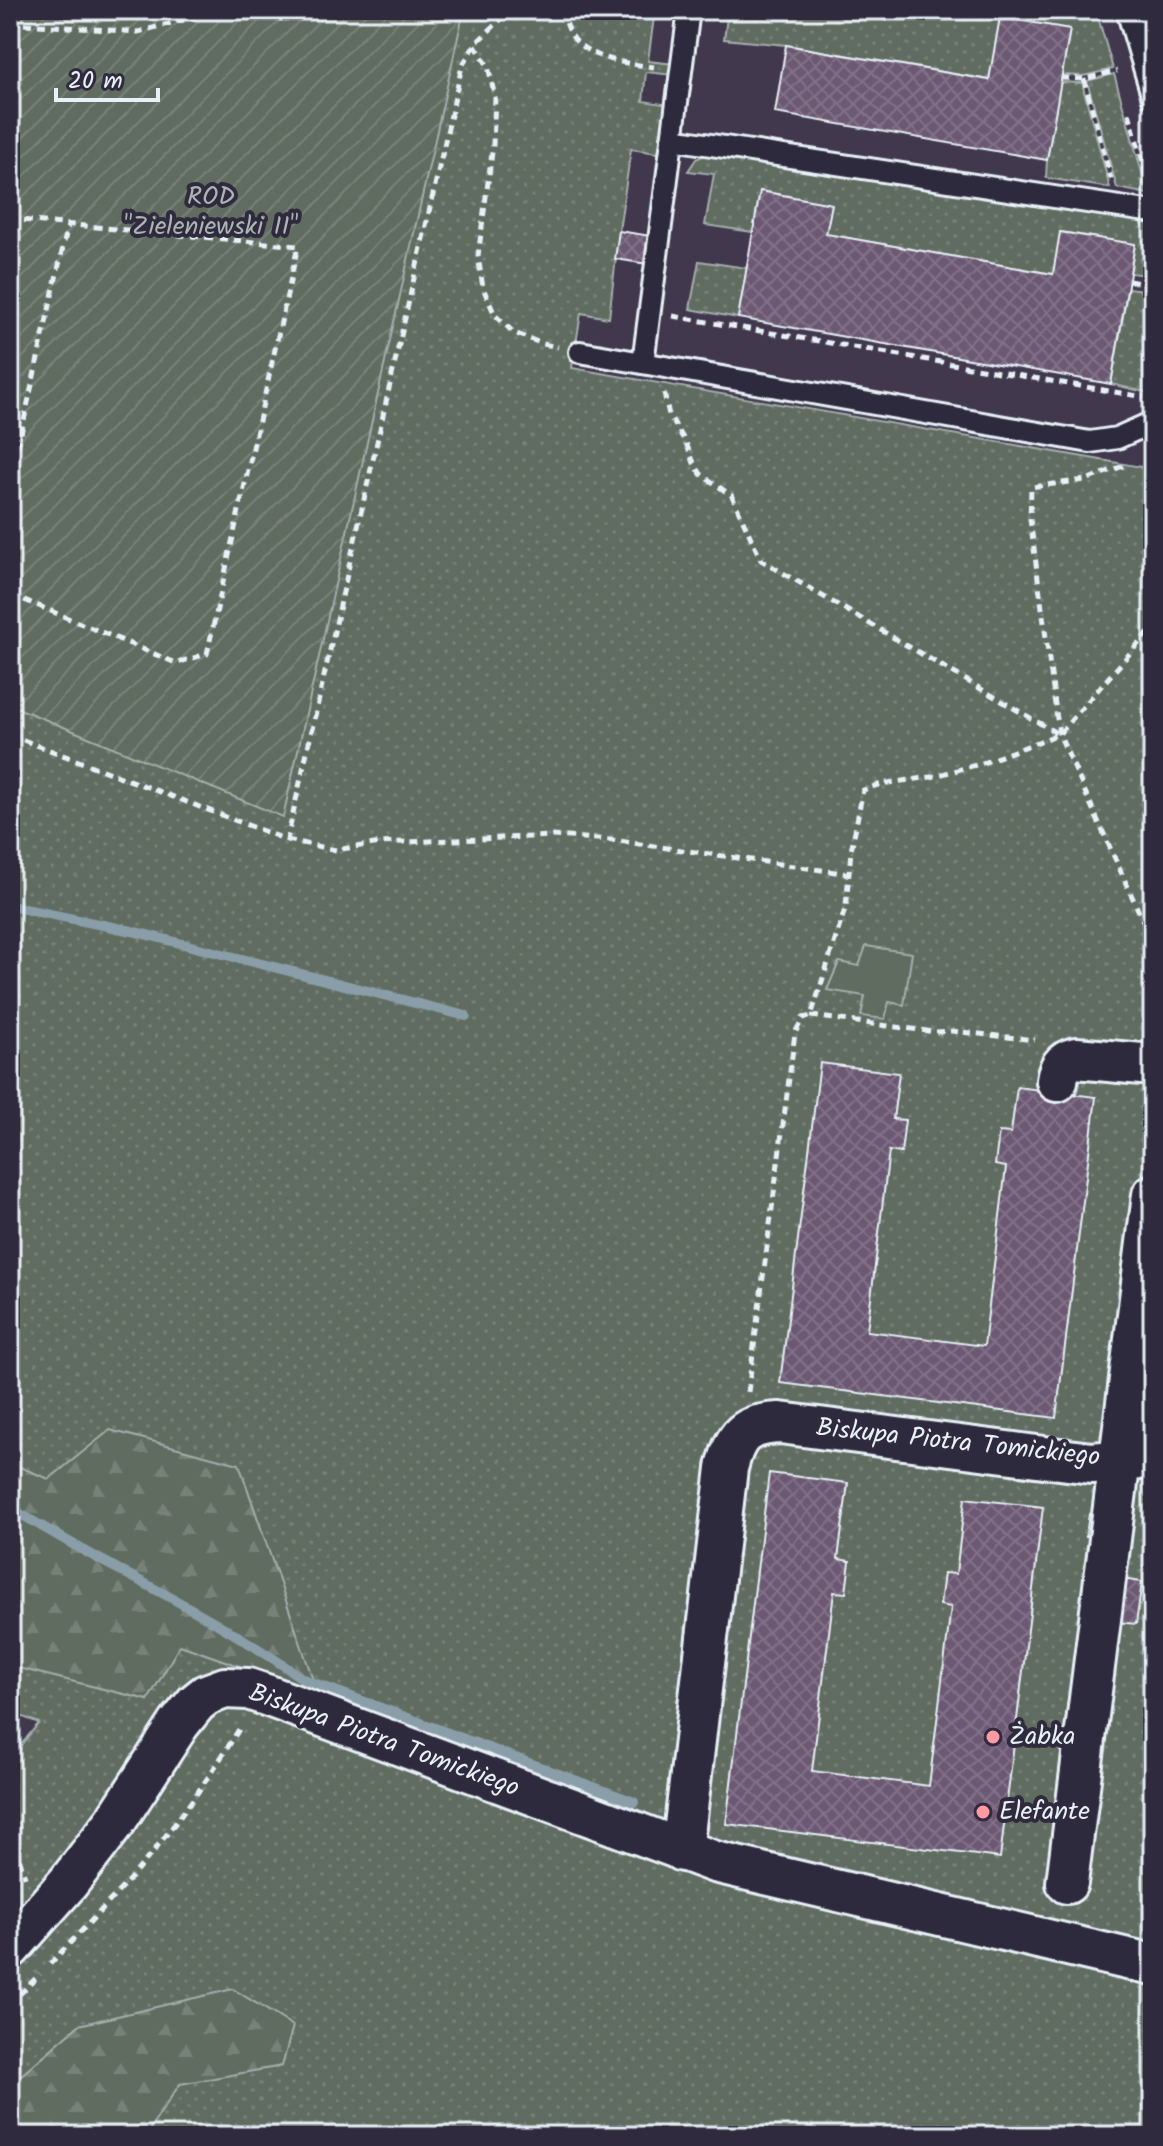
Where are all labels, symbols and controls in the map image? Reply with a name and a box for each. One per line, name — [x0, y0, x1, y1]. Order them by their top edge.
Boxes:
scale bar — [56, 52, 158, 102]
text: 20 m — [68, 62, 123, 101]
park label: ROD "Zieleniewski II" — [124, 176, 299, 248]
street label: Biskupa Piotra Tomickiego — [814, 1407, 1102, 1479]
street label: Biskupa Piotra Tomickiego — [243, 1672, 525, 1810]
place label: Żabka — [1009, 1716, 1075, 1758]
marker: Żabka — [984, 1728, 1002, 1746]
place label: Elefante — [999, 1791, 1090, 1833]
marker: Elefante — [974, 1803, 992, 1821]

